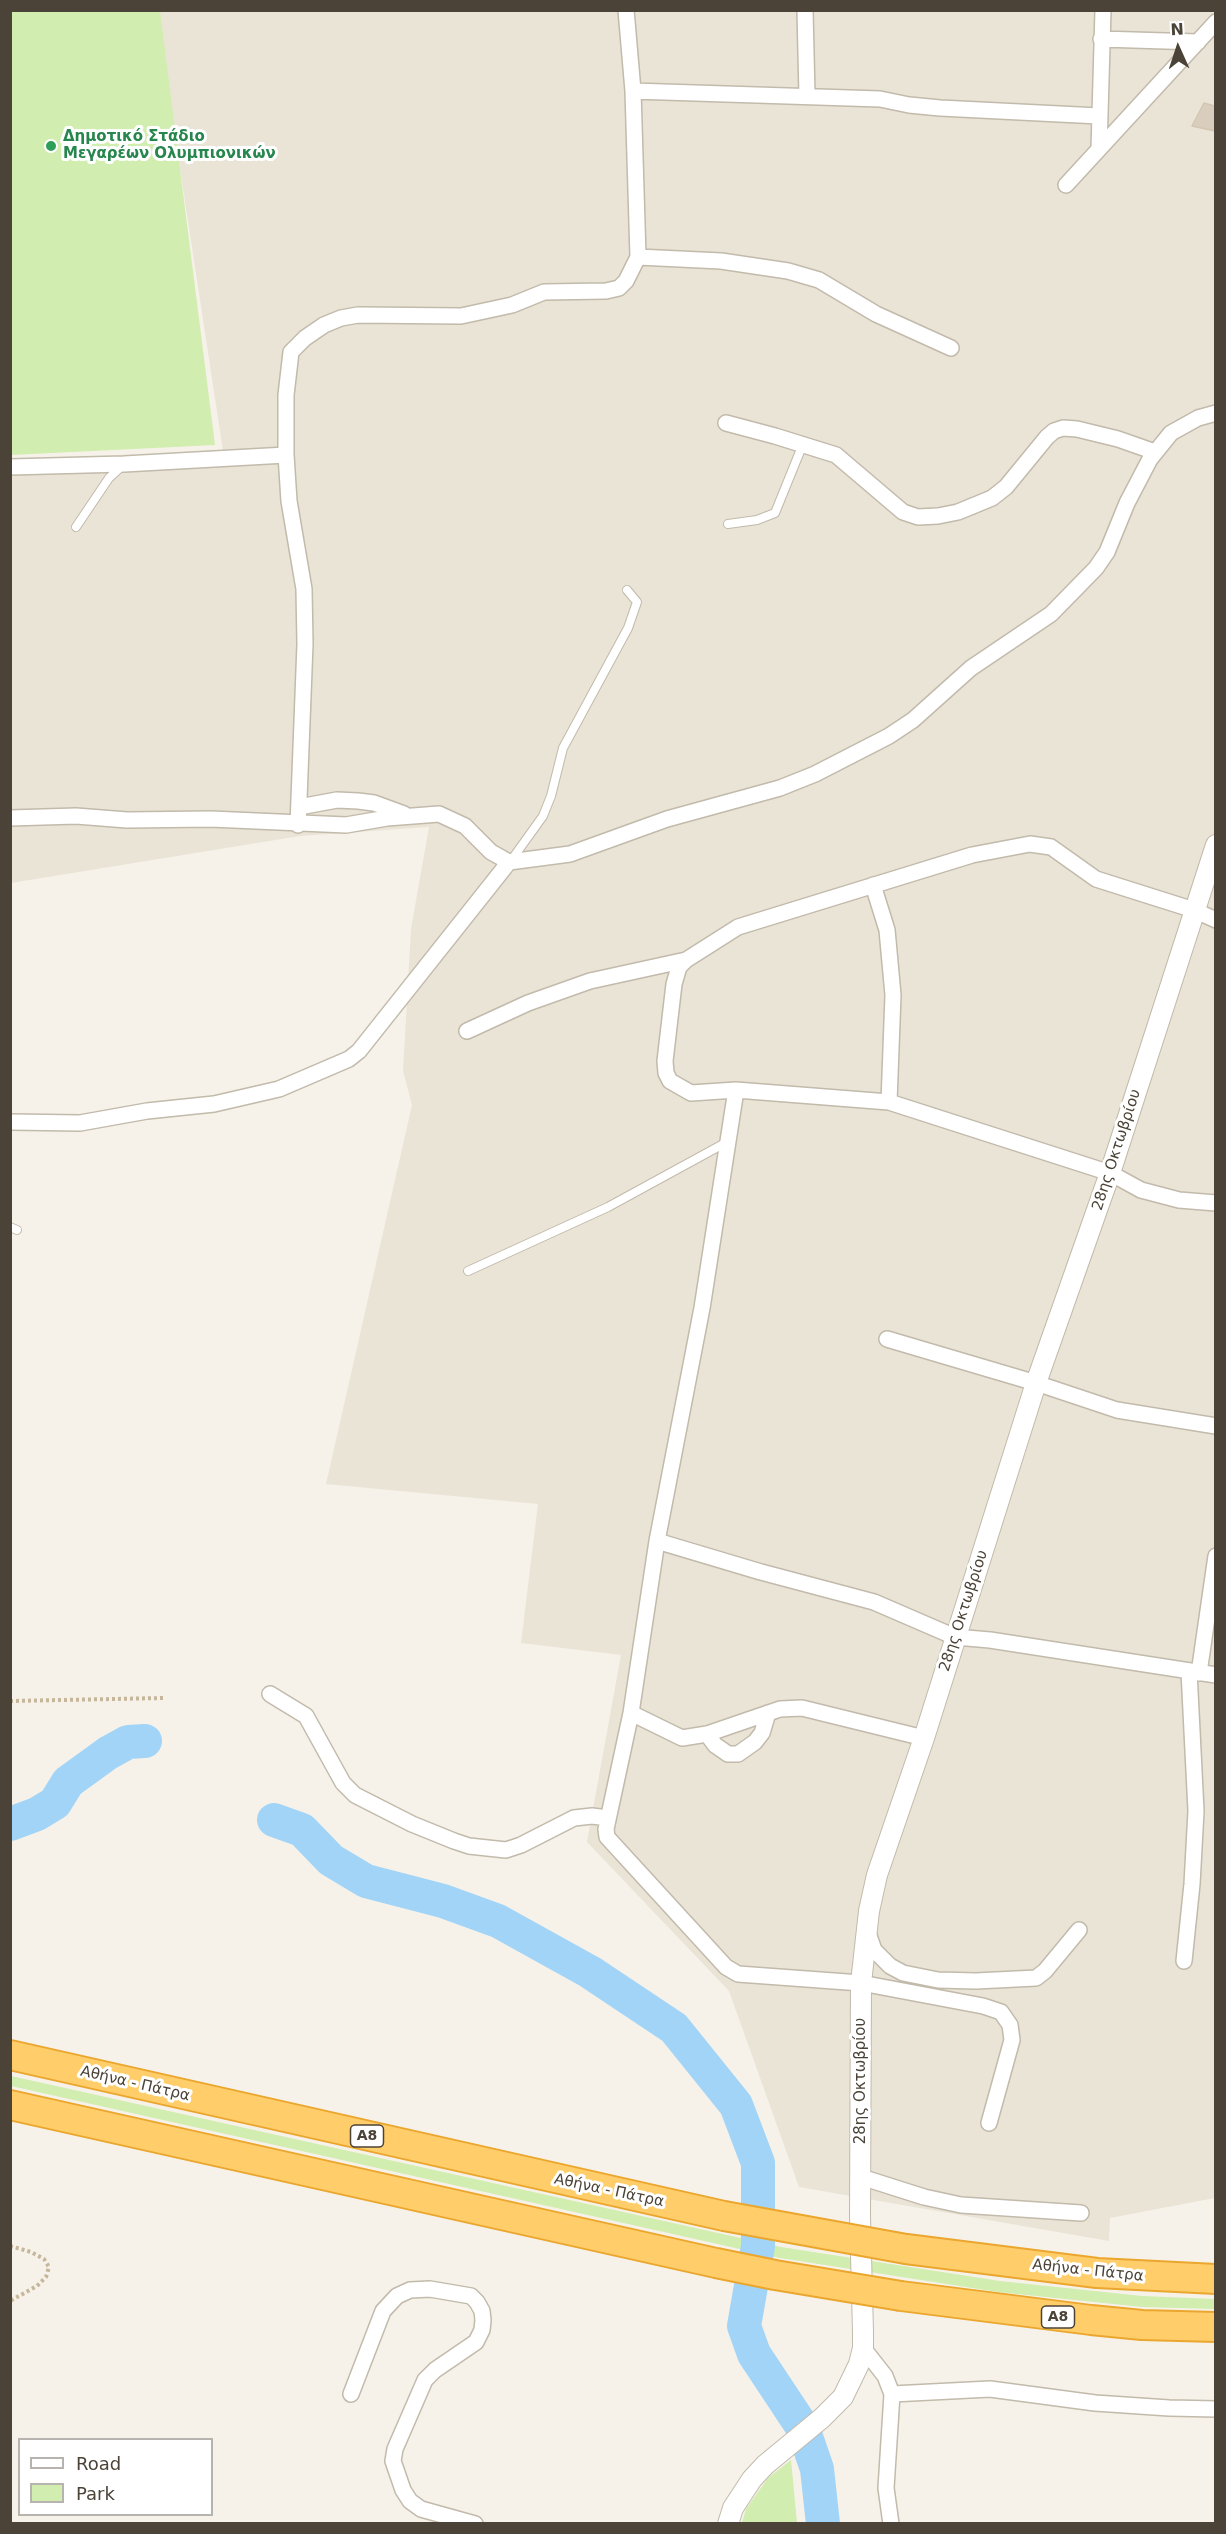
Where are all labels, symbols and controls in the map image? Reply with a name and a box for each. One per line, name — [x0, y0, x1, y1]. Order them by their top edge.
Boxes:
north arrow — [1148, 18, 1208, 78]
text: N — [1170, 20, 1184, 39]
place label: Δημοτικό Στάδιο Μεγαρέων Ολυμπιονικών — [63, 128, 276, 163]
marker: Δημοτικό Στάδιο Μεγαρέων Ολυμπιονικών — [44, 139, 58, 153]
street label: 28ης Οκτωβρίου — [1089, 1087, 1145, 1213]
street label: 28ης Οκτωβρίου — [936, 1548, 992, 1674]
street label: 28ης Οκτωβρίου — [852, 2018, 870, 2144]
street label: Αθήνα - Πάτρα — [79, 2063, 191, 2105]
road number: Α8 — [350, 2125, 384, 2147]
street label: Αθήνα - Πάτρα — [552, 2171, 666, 2211]
street label: Αθήνα - Πάτρα — [1031, 2256, 1145, 2286]
road number: Α8 — [1042, 2306, 1074, 2328]
legend — [18, 2438, 213, 2516]
text: Road — [76, 2453, 121, 2474]
text: Park — [76, 2483, 115, 2504]

